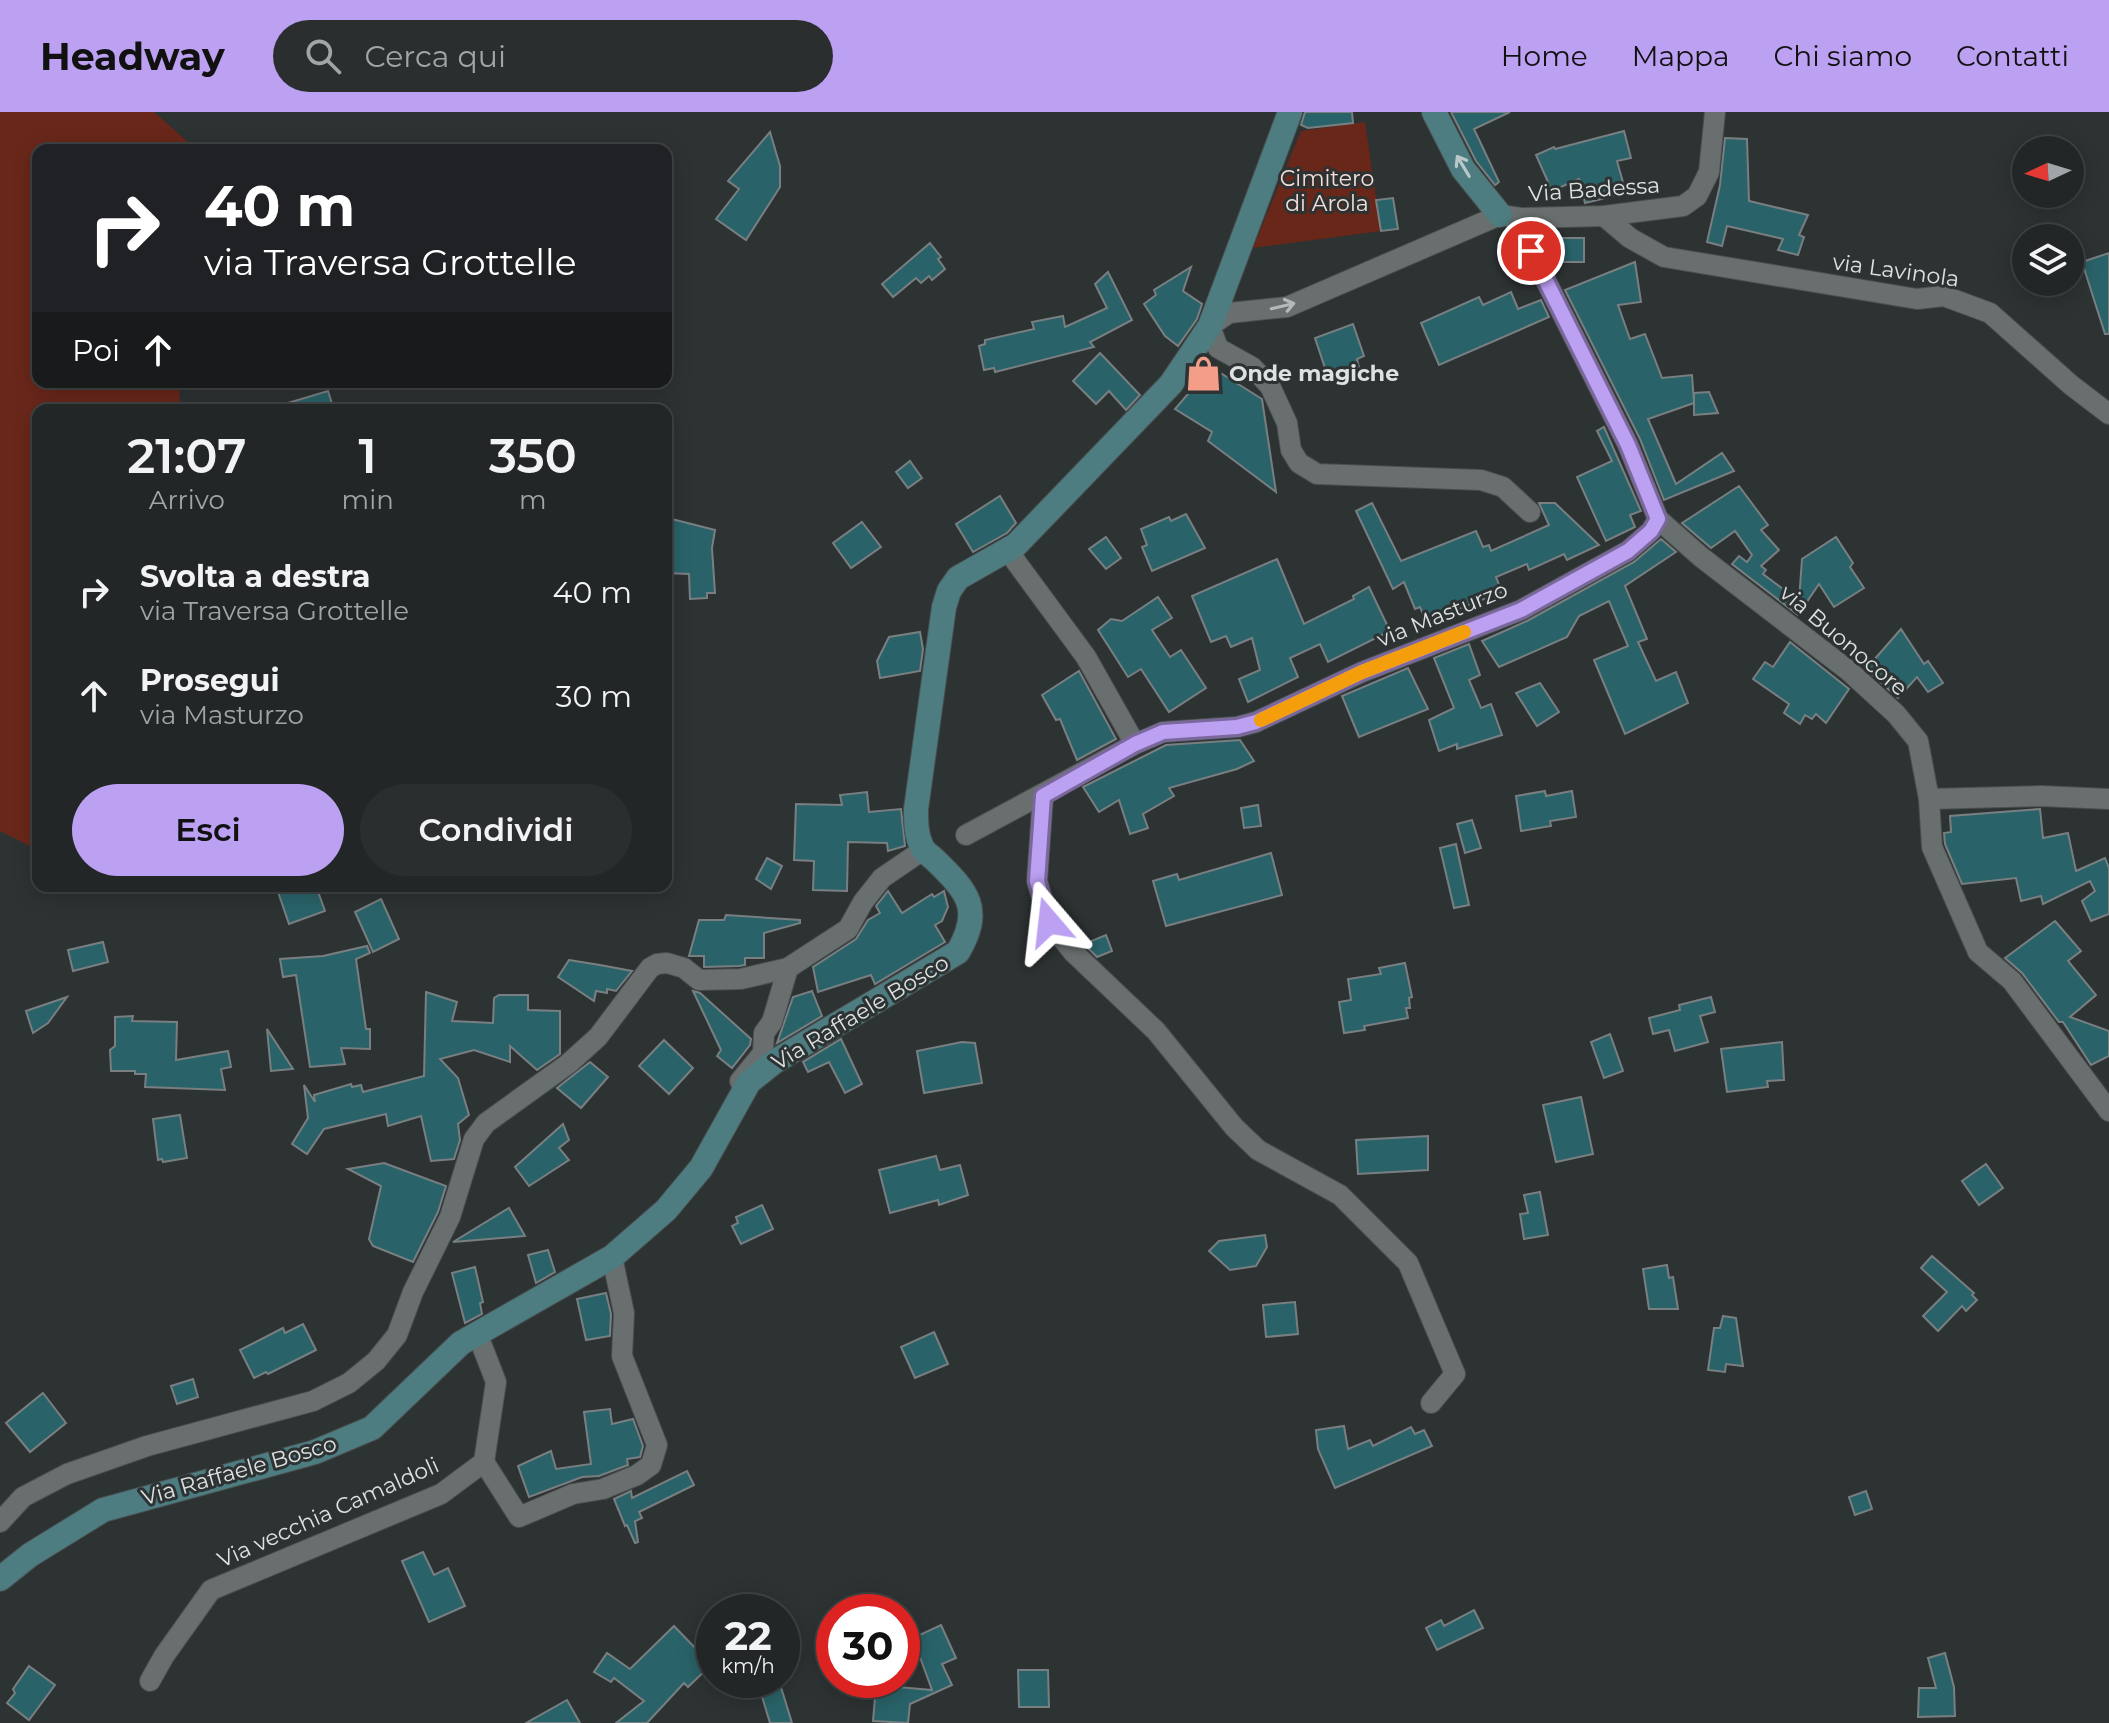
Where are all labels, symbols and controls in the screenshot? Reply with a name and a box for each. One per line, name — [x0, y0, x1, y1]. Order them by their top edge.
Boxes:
search box — [273, 20, 833, 92]
text: Headway — [40, 33, 225, 80]
icon: search — [301, 34, 345, 78]
text: Cerca qui — [365, 38, 506, 75]
text: Home — [1501, 39, 1588, 73]
text: Mappa — [1632, 39, 1729, 73]
text: Chi siamo — [1773, 39, 1912, 73]
text: Contatti — [1956, 39, 2069, 73]
north arrow — [2012, 136, 2084, 208]
map controls — [2012, 136, 2084, 296]
one-way arrow — [1455, 155, 1471, 178]
park label: Cimitero di Arola — [1280, 165, 1374, 217]
street label: Via Badessa — [1527, 171, 1661, 208]
text: 40 m — [204, 172, 355, 240]
icon: right — [72, 176, 176, 280]
pin — [1497, 217, 1565, 285]
button: layers — [2012, 224, 2084, 296]
icon: arrive — [1509, 229, 1553, 273]
text: via Traversa Grottelle — [204, 240, 577, 284]
street label: via Lavinola — [1831, 248, 1961, 293]
one-way arrow — [1270, 298, 1296, 313]
icon: ahead — [136, 328, 180, 372]
text: Poi — [72, 332, 120, 369]
shop icon: Onde magiche — [1184, 354, 1222, 392]
place label: Onde magiche — [1229, 360, 1399, 387]
text: 21:07 — [127, 427, 246, 485]
text: 1 — [359, 427, 377, 485]
text: 350 — [489, 427, 577, 485]
text: Arrivo — [149, 484, 225, 516]
text: min — [342, 484, 394, 516]
text: m — [519, 484, 547, 516]
text: Svolta a destra — [140, 558, 370, 595]
icon: right — [72, 570, 116, 614]
text: 40 m — [553, 574, 632, 611]
street label: via Masturzo — [1373, 576, 1512, 653]
street label: via Buonocore — [1774, 579, 1913, 702]
text: via Traversa Grottelle — [140, 595, 409, 627]
text: Prosegui — [140, 662, 279, 699]
icon: ahead — [72, 674, 116, 718]
text: 30 m — [556, 678, 632, 715]
text: via Masturzo — [140, 699, 304, 731]
button: Esci — [72, 784, 344, 876]
button: Condividi — [360, 784, 632, 876]
position arrow — [1007, 880, 1091, 964]
street label: Via Raffaele Bosco — [767, 949, 954, 1076]
street label: Via Raffaele Bosco — [139, 1430, 340, 1511]
street label: Via vecchia Camaldoli — [213, 1451, 443, 1574]
speed limit sign: 30 — [816, 1594, 920, 1698]
text: 22 — [724, 1611, 772, 1660]
text: km/h — [721, 1654, 775, 1678]

